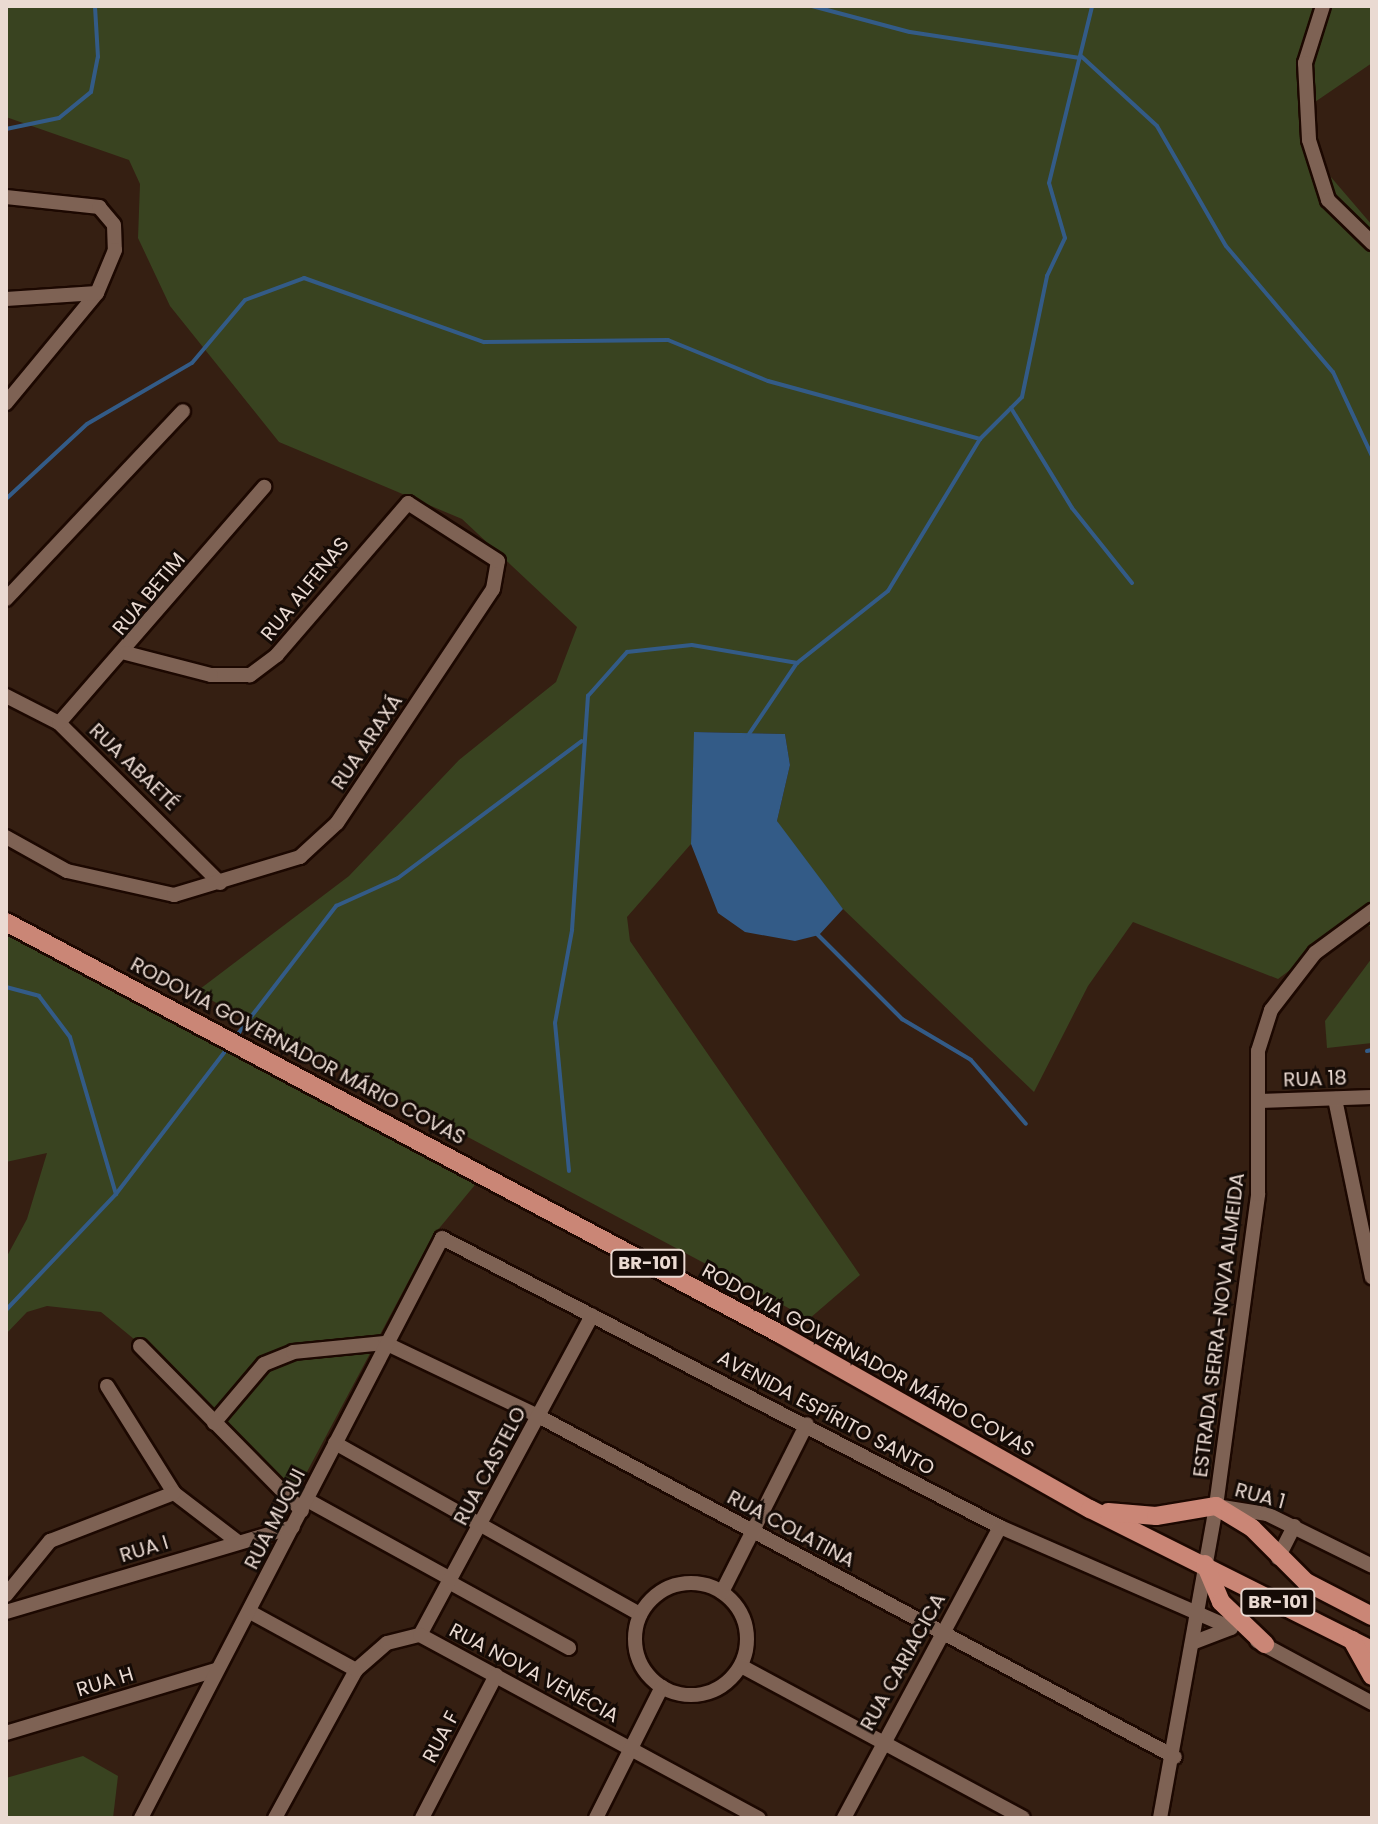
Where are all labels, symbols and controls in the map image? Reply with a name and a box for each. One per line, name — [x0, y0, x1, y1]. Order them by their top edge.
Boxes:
street label: RUA ALFENAS — [256, 532, 354, 646]
street label: RUA BETIM — [108, 548, 190, 640]
street label: RUA ARAXÁ — [326, 690, 408, 794]
street label: RUA ABAETÉ — [84, 718, 184, 816]
street label: RODOVIA GOVERNADOR MÁRIO COVAS — [126, 952, 470, 1150]
street label: RUA 18 — [1283, 1066, 1347, 1092]
street label: ESTRADA SERRA-NOVA ALMEIDA — [1188, 1171, 1250, 1479]
road number: BR-101 — [610, 1249, 686, 1277]
street label: RODOVIA GOVERNADOR MÁRIO COVAS — [698, 1258, 1038, 1462]
street label: AVENIDA ESPÍRITO SANTO — [713, 1345, 939, 1481]
street label: RUA CASTELO — [449, 1403, 531, 1529]
street label: RUA MUQUI — [239, 1465, 311, 1573]
street label: RUA 1 — [1232, 1478, 1288, 1514]
street label: RUA COLATINA — [723, 1485, 859, 1573]
street label: RUA I — [117, 1530, 171, 1568]
road number: BR-101 — [1240, 1588, 1316, 1616]
street label: RUA CARIACICA — [855, 1589, 951, 1735]
street label: RUA NOVA VENÉCIA — [445, 1618, 623, 1728]
street label: RUA H — [74, 1662, 136, 1702]
street label: RUA F — [418, 1707, 464, 1767]

